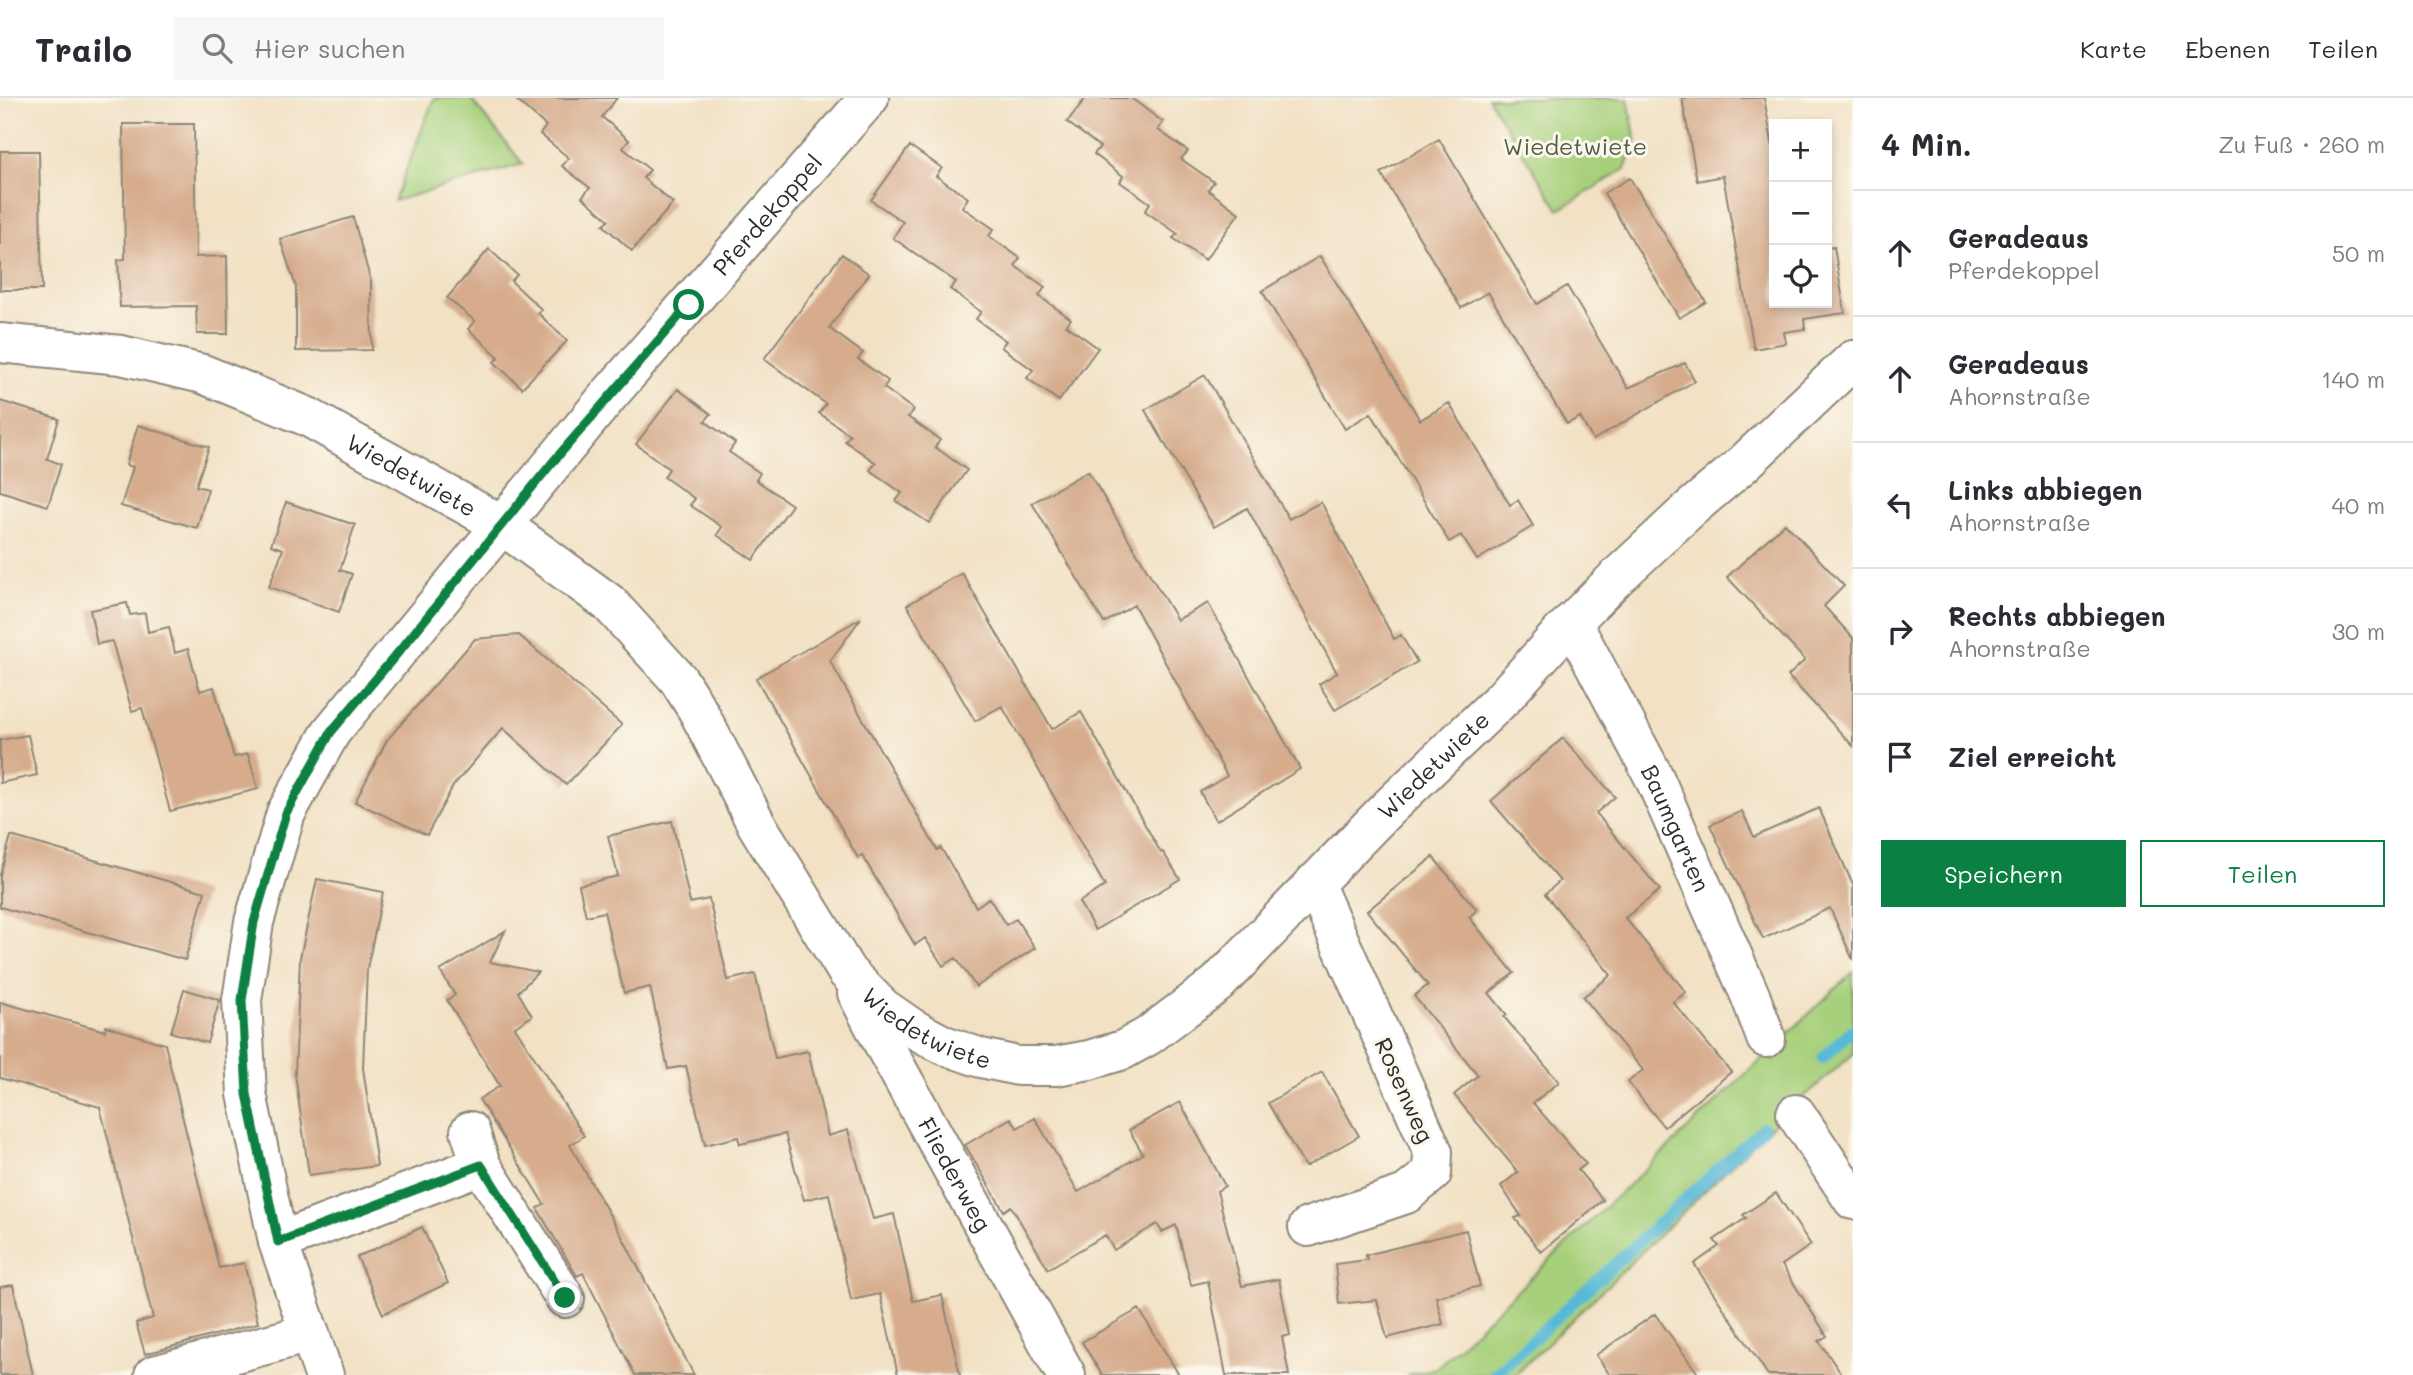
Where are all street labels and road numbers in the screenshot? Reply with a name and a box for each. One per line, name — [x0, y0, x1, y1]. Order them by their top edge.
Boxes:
street label: Pferdekoppel — [706, 147, 828, 282]
street label: Wiedetwiete — [342, 427, 482, 523]
street label: Wiedetwiete — [1371, 704, 1495, 826]
street label: Baumgarten — [1635, 759, 1717, 896]
street label: Wiedetwiete — [856, 981, 994, 1075]
street label: Rosenweg — [1369, 1033, 1441, 1147]
street label: Fliederweg — [912, 1112, 999, 1236]

